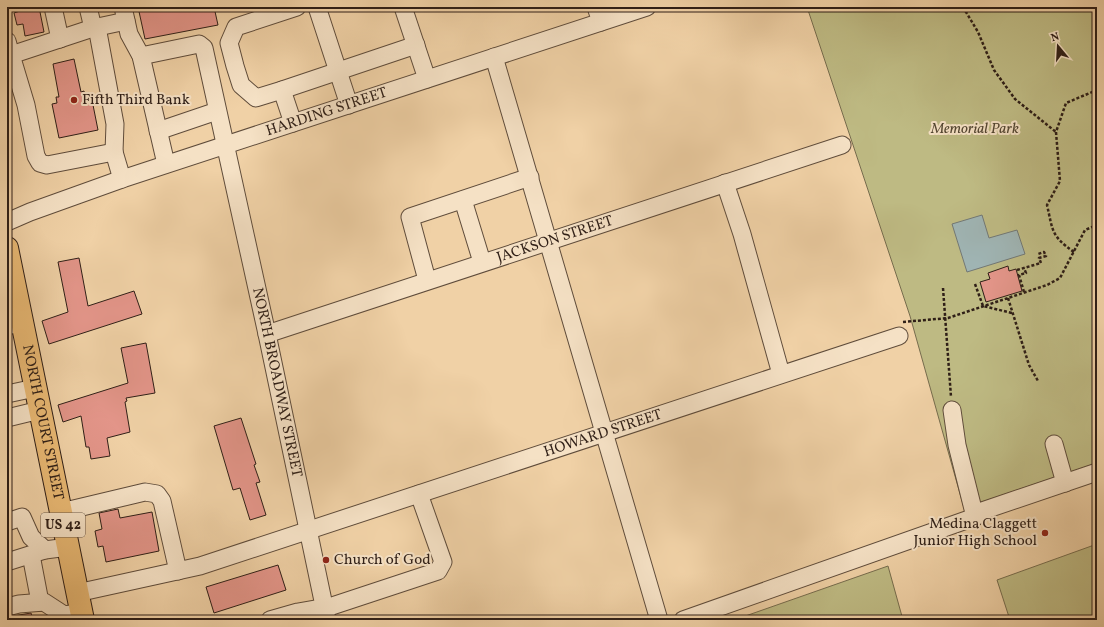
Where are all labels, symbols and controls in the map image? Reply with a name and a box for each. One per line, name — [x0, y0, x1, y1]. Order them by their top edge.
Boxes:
north arrow — [1038, 26, 1078, 66]
text: N — [1049, 30, 1061, 46]
street label: HARDING STREET — [263, 82, 390, 142]
place label: Fifth Third Bank — [82, 90, 190, 111]
marker: Fifth Third Bank — [69, 95, 79, 105]
park label: Memorial Park — [930, 119, 1019, 140]
street label: JACKSON STREET — [494, 210, 616, 268]
street label: NORTH BROADWAY STREET — [247, 286, 307, 480]
street label: NORTH COURT STREET — [17, 343, 69, 502]
street label: HOWARD STREET — [541, 404, 665, 463]
road number: US 42 — [41, 513, 85, 537]
place label: Medina Claggett Junior High School — [914, 514, 1037, 552]
marker: Medina Claggett Junior High School — [1040, 528, 1050, 538]
place label: Church of God — [334, 550, 431, 571]
marker: Church of God — [321, 555, 331, 565]

